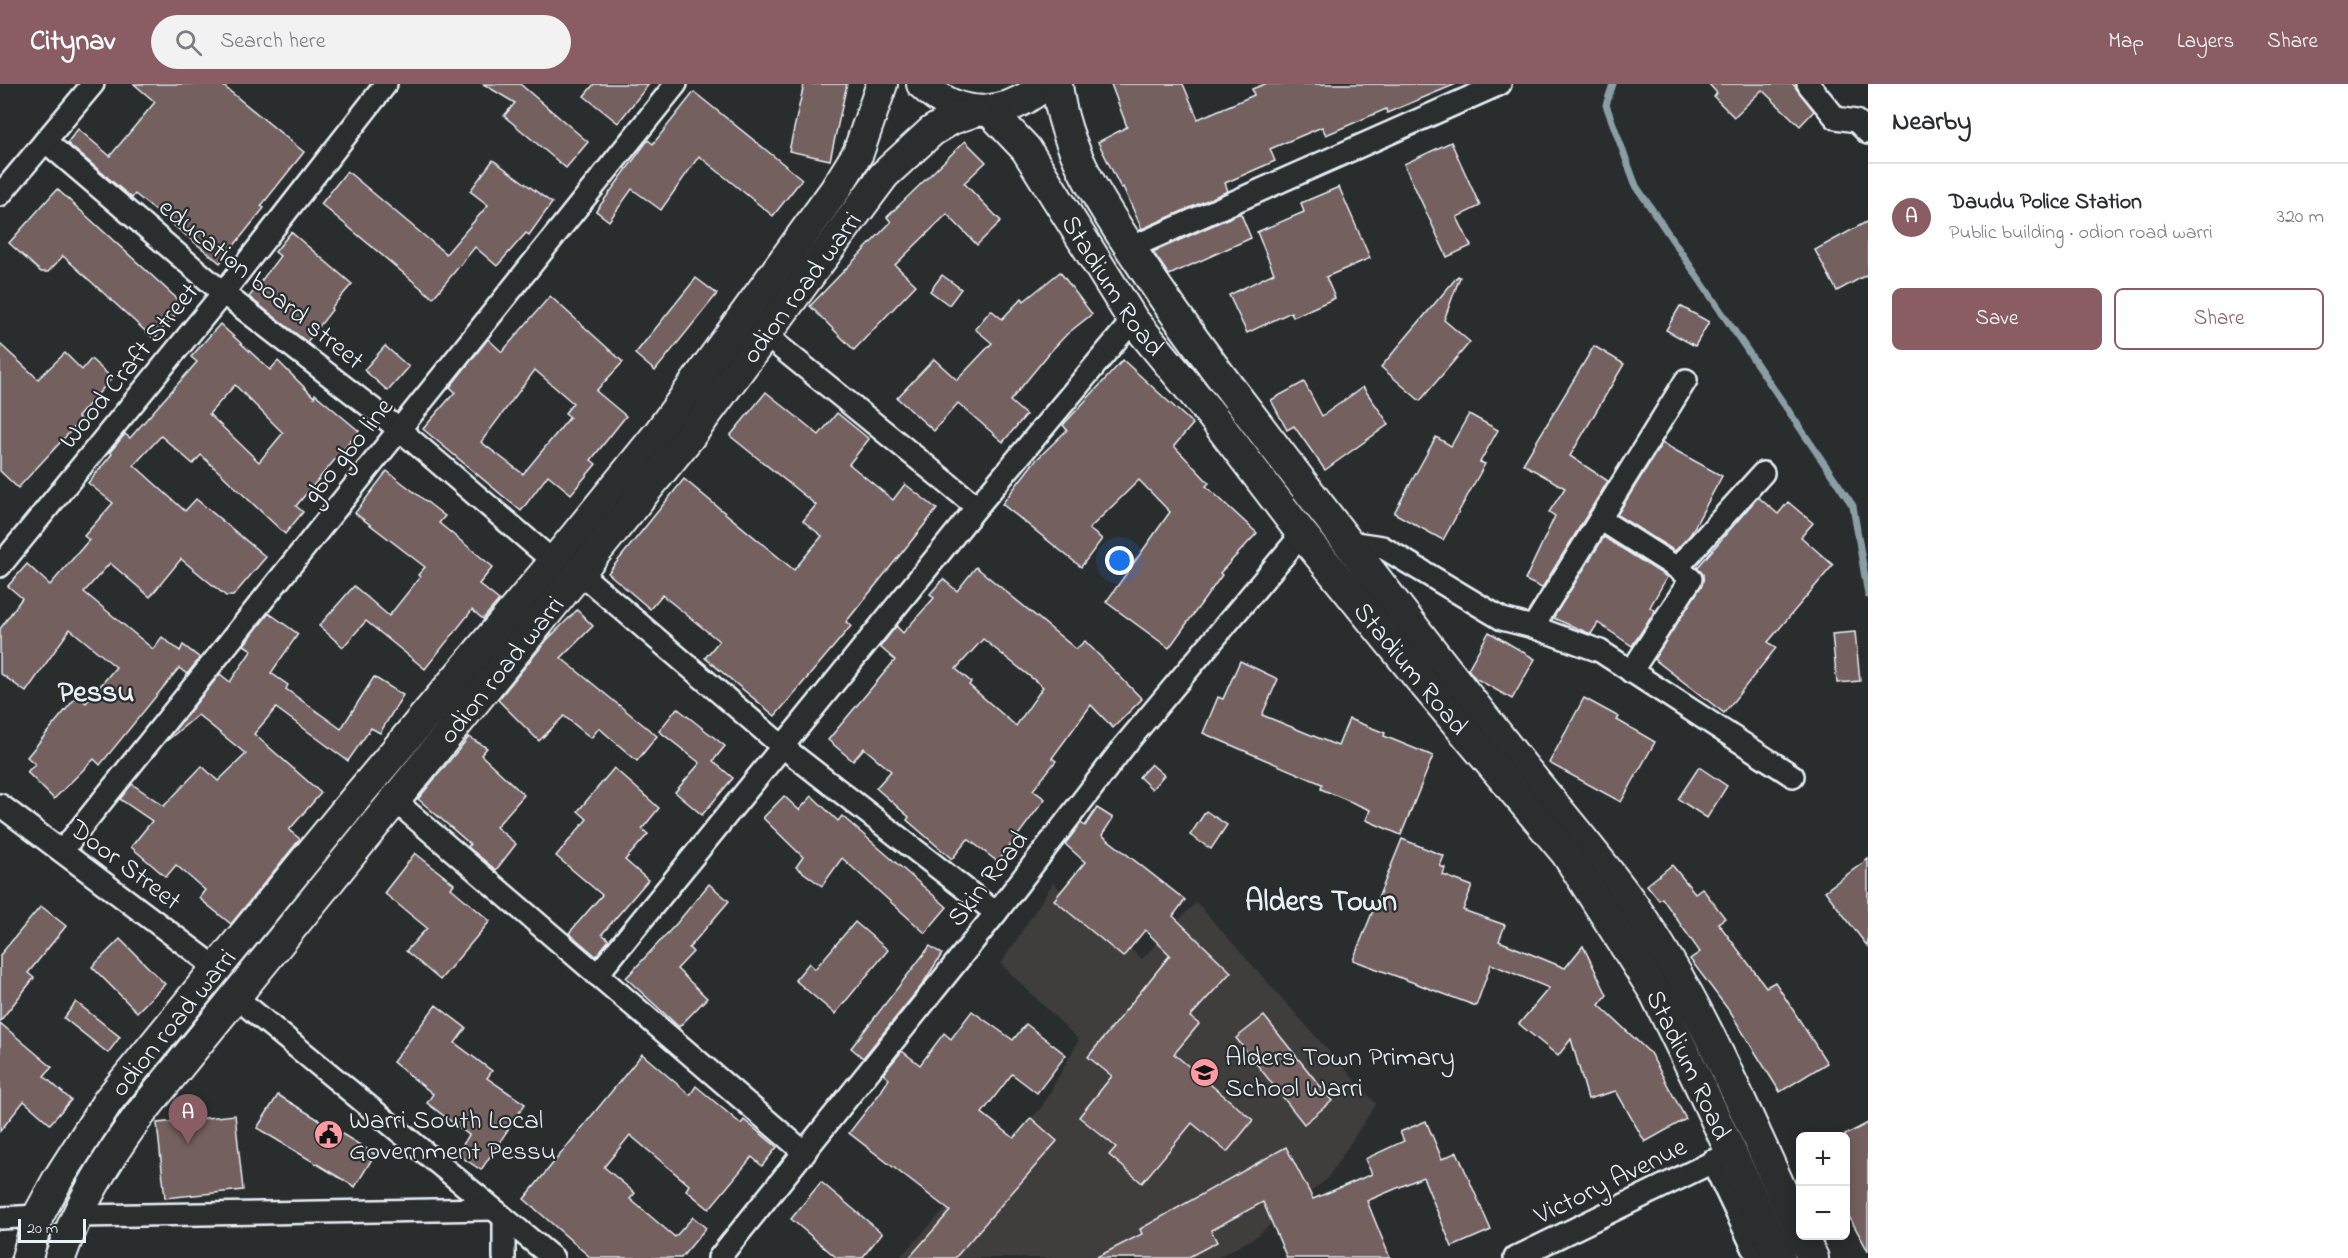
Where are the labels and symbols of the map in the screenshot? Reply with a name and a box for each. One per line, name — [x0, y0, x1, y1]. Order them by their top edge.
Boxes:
street label: education board street — [149, 190, 372, 380]
street label: odion road warri — [733, 204, 872, 373]
street label: Stadium Road — [1050, 208, 1172, 366]
street label: Wood Craft Street — [51, 275, 209, 458]
street label: gbo gbo line — [293, 389, 405, 514]
your location — [1105, 546, 1134, 575]
street label: odion road warri — [431, 588, 575, 754]
street label: Stadium Road — [1343, 594, 1476, 745]
district label: Pessu — [58, 672, 134, 716]
street label: Door Street — [60, 810, 189, 921]
street label: Skin Road — [939, 823, 1039, 936]
district label: Alders Town — [1245, 881, 1397, 925]
street label: odion road warri — [102, 941, 247, 1106]
street label: Stadium Road — [1634, 984, 1740, 1147]
place label: Alders Town Primary School Warri — [1225, 1039, 1455, 1109]
school or university icon: Alders Town Primary School Warri — [1188, 1056, 1220, 1088]
pin: A — [168, 1094, 207, 1144]
place label: Warri South Local Government Pessu — [349, 1102, 556, 1172]
public building icon: Warri South Local Government Pessu — [312, 1119, 344, 1151]
street label: Victory Avenue — [1528, 1128, 1695, 1236]
scale bar — [18, 1216, 86, 1244]

